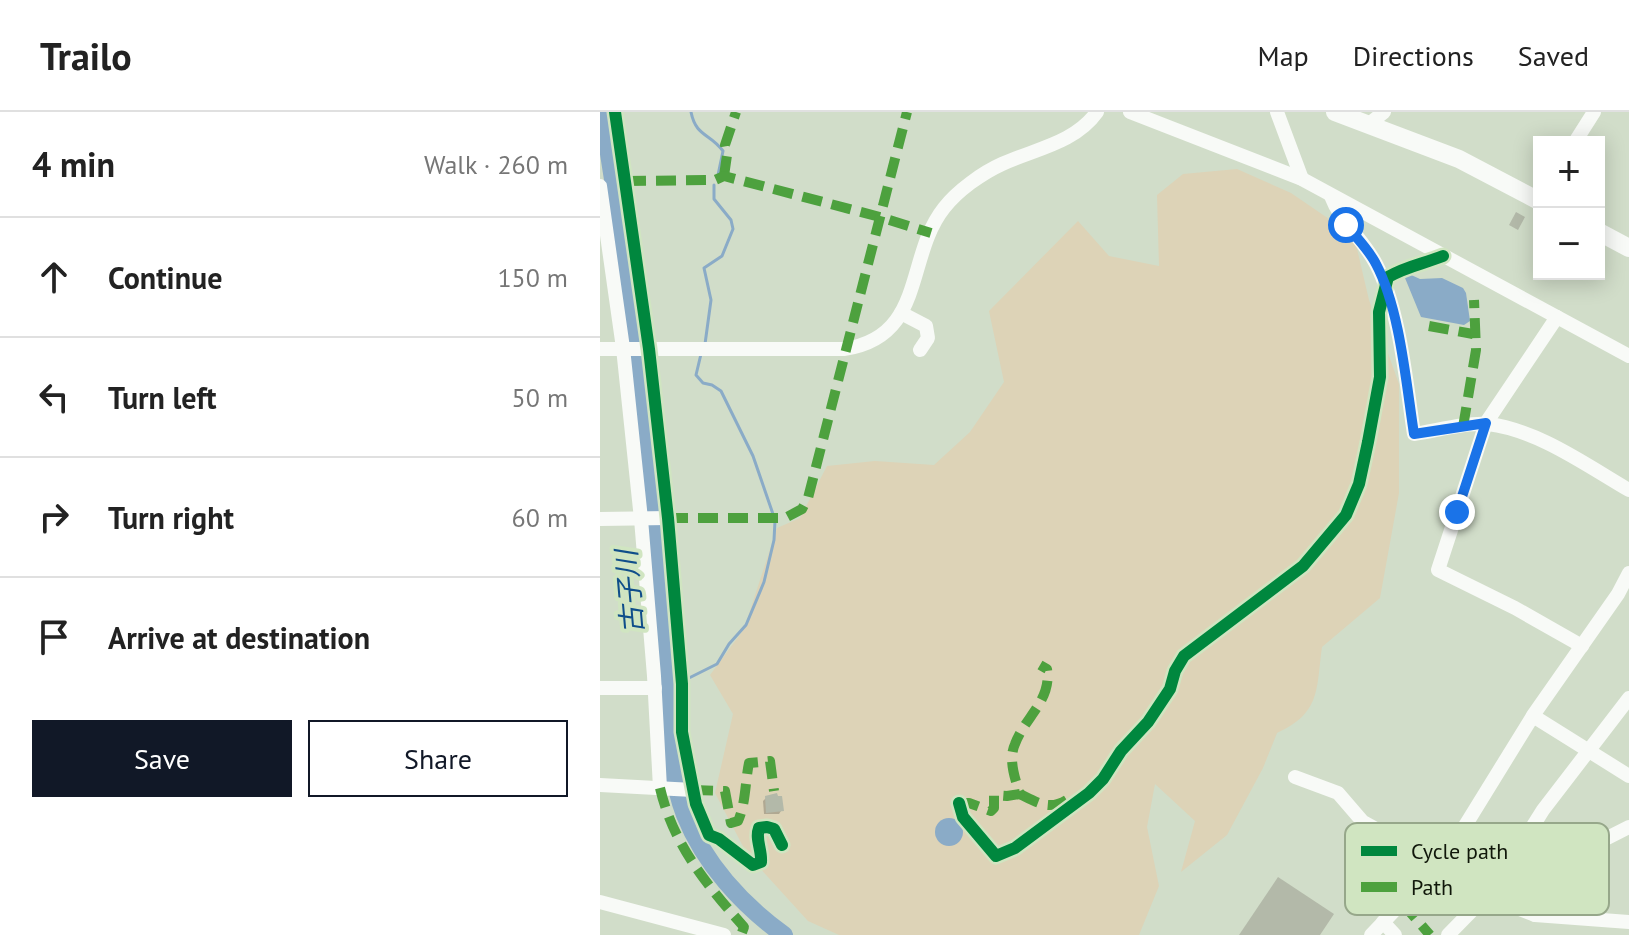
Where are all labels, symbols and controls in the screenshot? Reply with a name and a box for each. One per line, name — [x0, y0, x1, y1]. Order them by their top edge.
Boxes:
text: Trailo — [40, 31, 132, 80]
text: Map — [1258, 37, 1309, 74]
text: Directions — [1353, 37, 1474, 74]
text: Saved — [1518, 37, 1589, 74]
map controls — [1533, 136, 1605, 280]
button: + — [1533, 136, 1605, 208]
text: 4 min — [32, 142, 115, 186]
text: Walk · 260 m — [424, 148, 568, 181]
route start — [1328, 207, 1364, 243]
button: − — [1533, 208, 1605, 280]
icon: ahead — [32, 255, 76, 299]
text: Continue — [108, 258, 222, 297]
text: 150 m — [497, 261, 568, 294]
icon: left — [32, 375, 76, 419]
text: Turn left — [108, 378, 216, 417]
text: 50 m — [512, 381, 568, 414]
route end — [1439, 494, 1475, 530]
icon: right — [32, 495, 76, 539]
text: Turn right — [108, 498, 234, 537]
text: 60 m — [512, 501, 568, 534]
water label: 古子川 — [607, 546, 651, 635]
icon: arrive — [32, 615, 76, 659]
text: Arrive at destination — [108, 618, 370, 657]
button: Save — [32, 720, 292, 797]
button: Share — [308, 720, 568, 797]
legend — [1345, 823, 1609, 915]
text: Cycle path — [1411, 837, 1508, 865]
text: Path — [1411, 873, 1453, 901]

